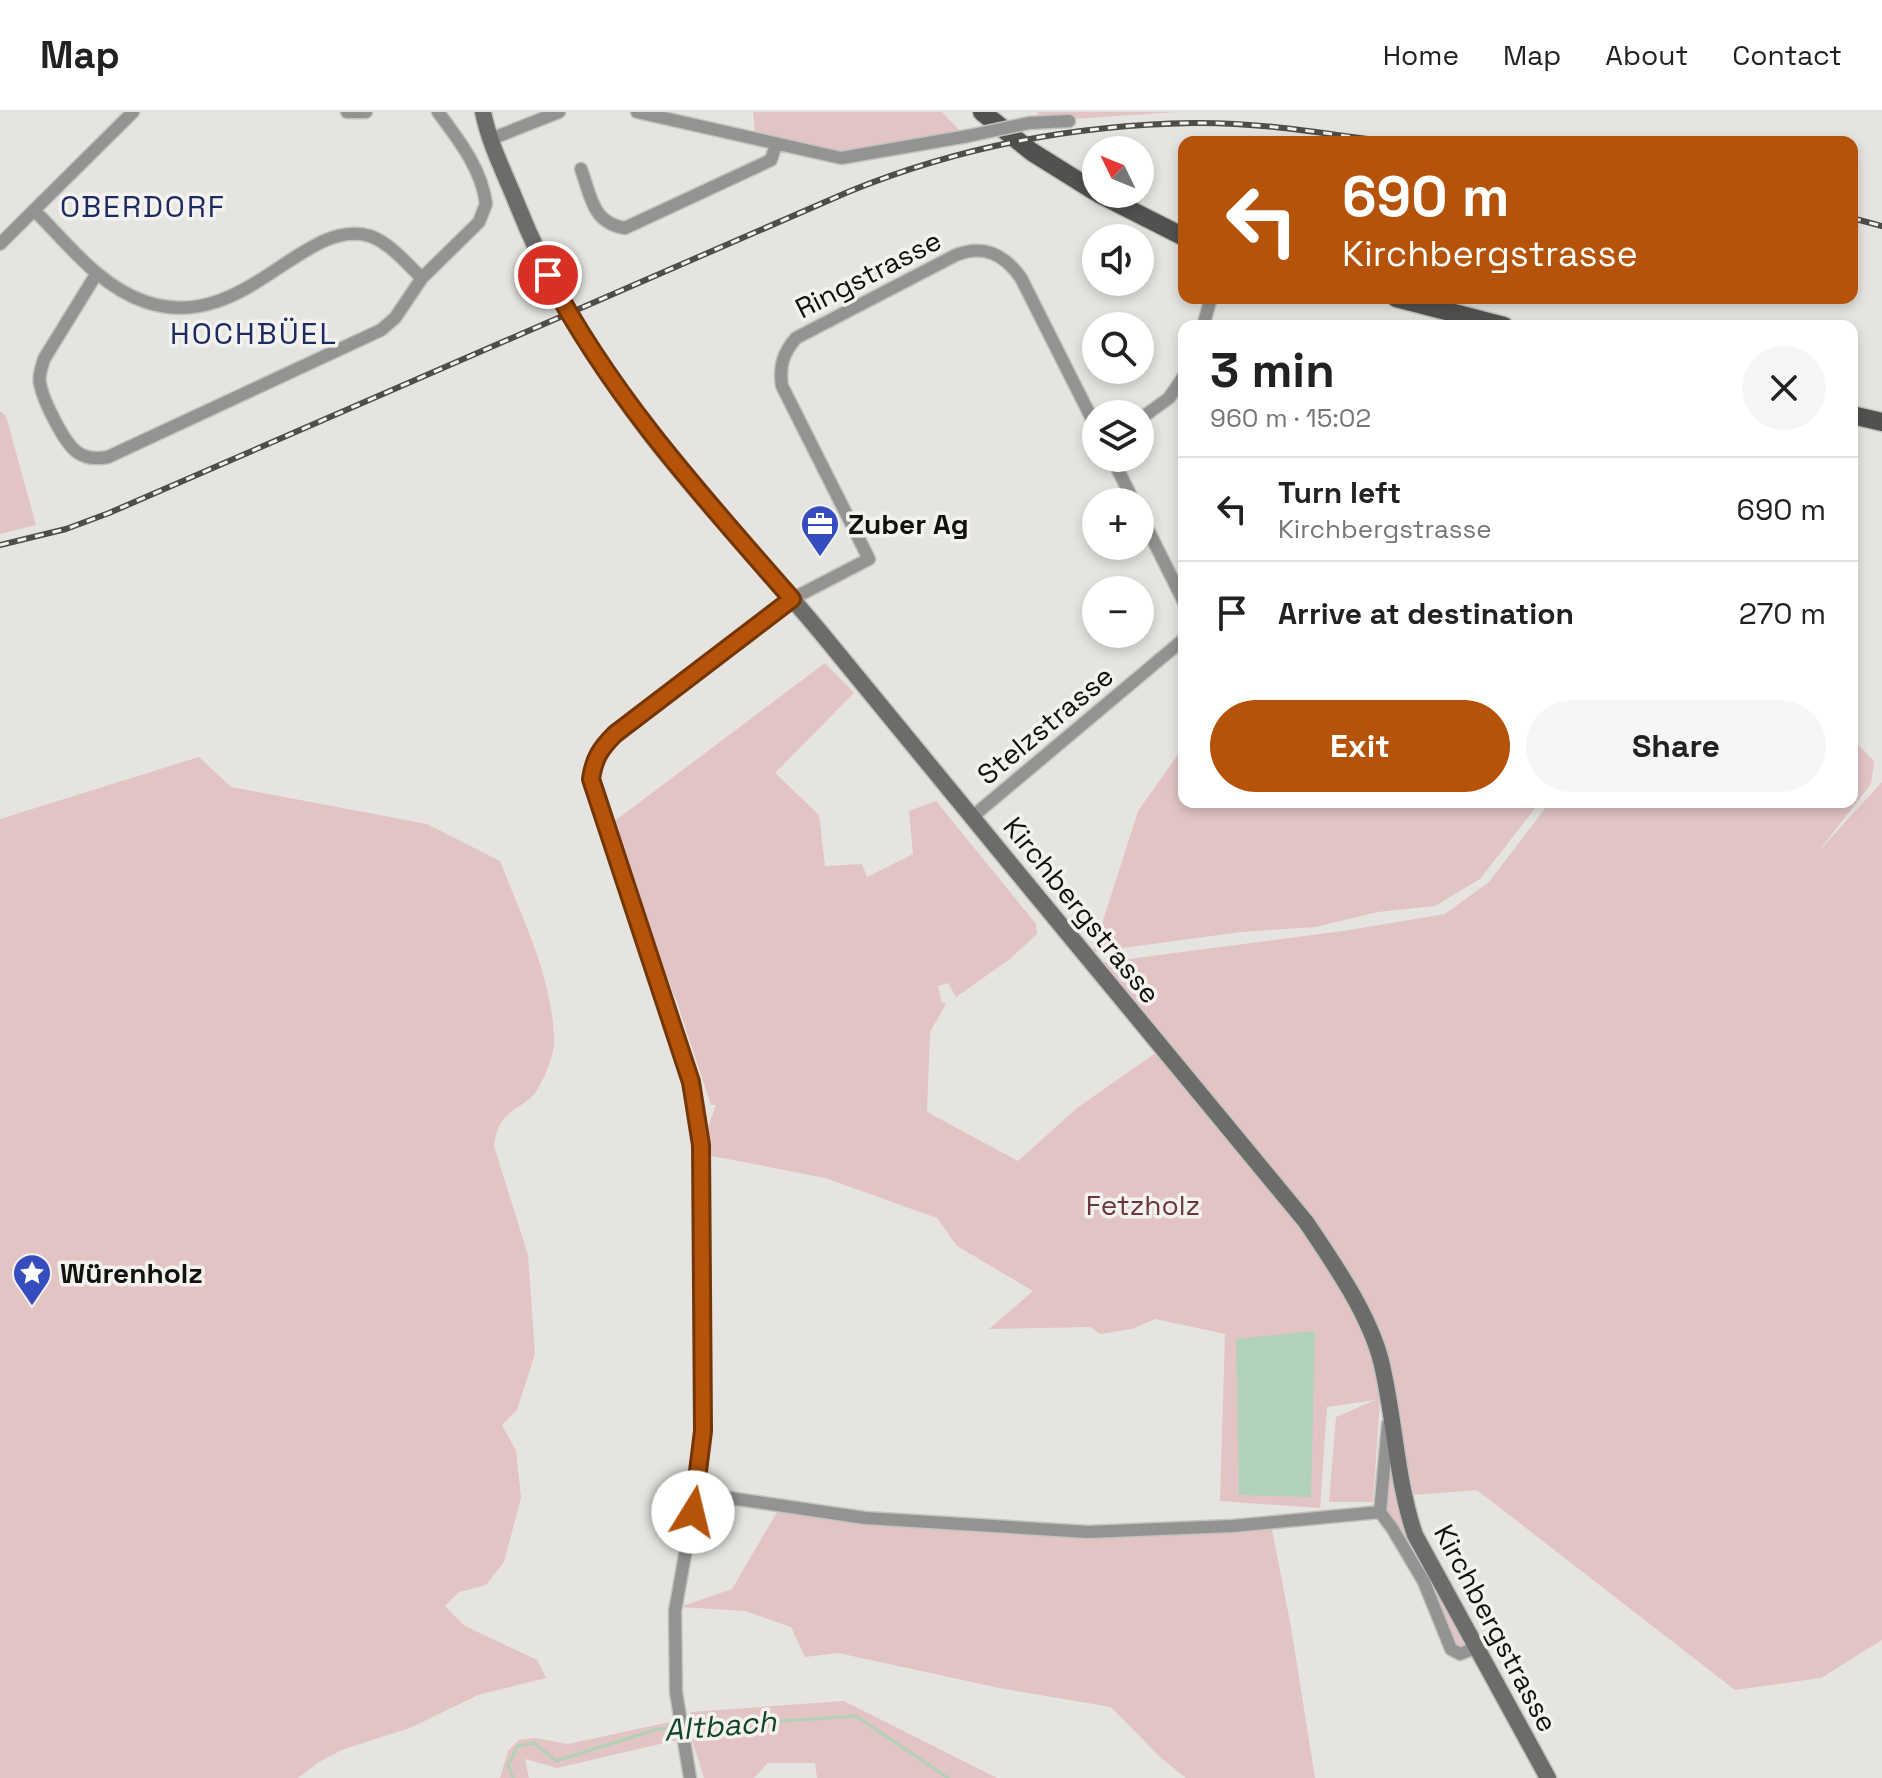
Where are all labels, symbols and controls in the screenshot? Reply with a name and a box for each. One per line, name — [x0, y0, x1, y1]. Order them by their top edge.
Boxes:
text: Map — [40, 31, 120, 79]
text: Home — [1383, 37, 1459, 73]
text: Map — [1503, 37, 1561, 73]
text: About — [1605, 37, 1688, 73]
text: Contact — [1732, 37, 1842, 73]
north arrow — [1082, 136, 1154, 208]
map controls — [1082, 136, 1154, 648]
text: 690 m — [1342, 161, 1510, 232]
icon: left — [1210, 168, 1314, 272]
district label: OBERDORF — [60, 187, 226, 226]
street label: Ringstrasse — [789, 222, 947, 326]
button: sound — [1082, 224, 1154, 296]
text: Kirchbergstrasse — [1342, 231, 1638, 277]
pin — [514, 241, 582, 309]
icon: arrive — [526, 253, 570, 297]
button: search — [1082, 312, 1154, 384]
district label: HOCHBÜEL — [170, 314, 338, 353]
text: 3 min — [1210, 340, 1335, 401]
button: close — [1742, 346, 1826, 430]
button: layers — [1082, 400, 1154, 472]
text: 960 m · 15:02 — [1210, 401, 1371, 435]
text: Turn left — [1278, 473, 1401, 512]
icon: left — [1210, 487, 1254, 531]
button: + — [1082, 488, 1154, 560]
text: 690 m — [1737, 490, 1826, 529]
office icon: Zuber Ag — [799, 503, 841, 558]
place label: Zuber Ag — [848, 506, 969, 542]
text: Kirchbergstrasse — [1278, 512, 1492, 546]
button: − — [1082, 576, 1154, 648]
icon: arrive — [1210, 591, 1254, 635]
text: Arrive at destination — [1278, 594, 1574, 633]
text: 270 m — [1739, 594, 1826, 633]
street label: Stelzstrasse — [969, 658, 1121, 792]
button: Exit — [1210, 700, 1510, 792]
button: Share — [1526, 700, 1826, 792]
street label: Kirchbergstrasse — [996, 809, 1168, 1011]
park label: Fetzholz — [1086, 1187, 1200, 1223]
place icon: Würenholz — [11, 1252, 53, 1307]
place label: Würenholz — [60, 1255, 203, 1291]
position arrow — [651, 1470, 735, 1554]
street label: Kirchbergstrasse — [1426, 1518, 1566, 1738]
water label: Altbach — [662, 1701, 778, 1750]

